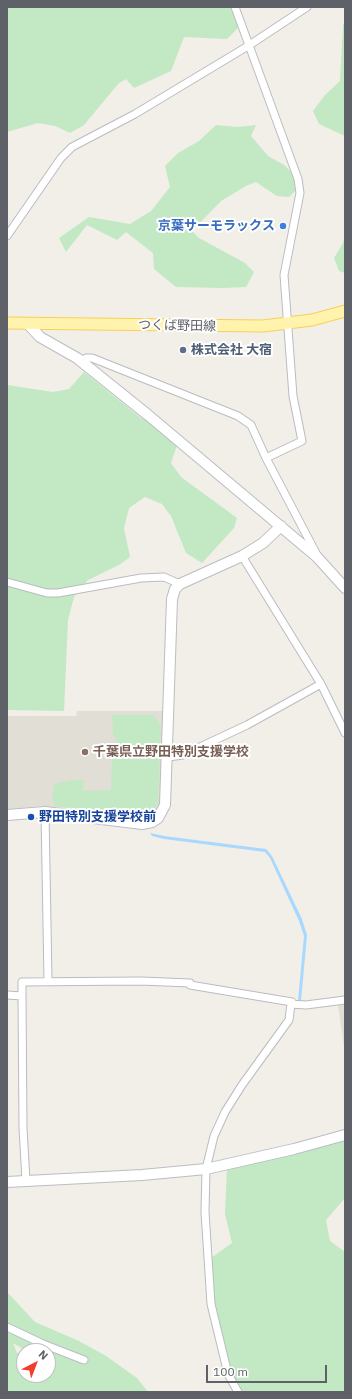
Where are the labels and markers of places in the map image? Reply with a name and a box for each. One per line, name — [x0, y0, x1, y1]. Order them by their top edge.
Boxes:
place label: 京葉サーモラックス — [158, 218, 275, 234]
marker: 京葉サーモラックス — [278, 221, 288, 231]
place label: 株式会社 大宿 — [191, 342, 272, 358]
marker: 株式会社 大宿 — [178, 345, 188, 355]
place label: 千葉県立野田特別支援学校 — [93, 744, 249, 760]
marker: 千葉県立野田特別支援学校 — [80, 747, 90, 757]
place label: 野田特別支援学校前 — [39, 809, 156, 825]
marker: 野田特別支援学校前 — [26, 812, 36, 822]

